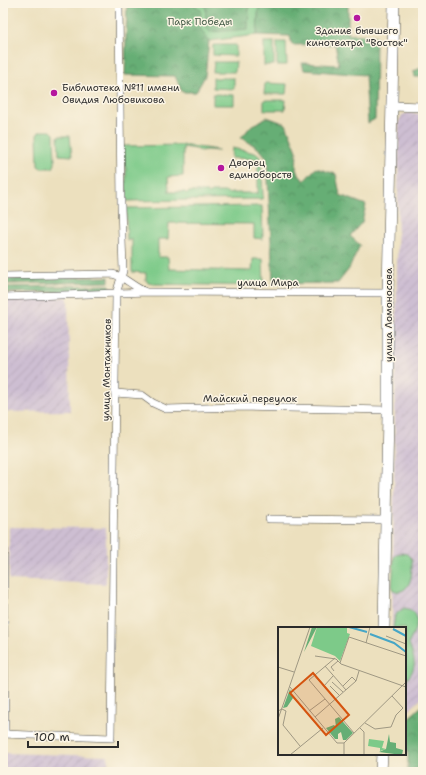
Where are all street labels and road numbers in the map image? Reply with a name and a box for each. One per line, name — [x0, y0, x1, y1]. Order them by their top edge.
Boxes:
street label: улица Ломоносова — [382, 267, 395, 362]
street label: улица Мира — [237, 276, 300, 289]
street label: улица Монтажников — [99, 319, 114, 421]
street label: Майский переулок — [203, 392, 298, 405]

